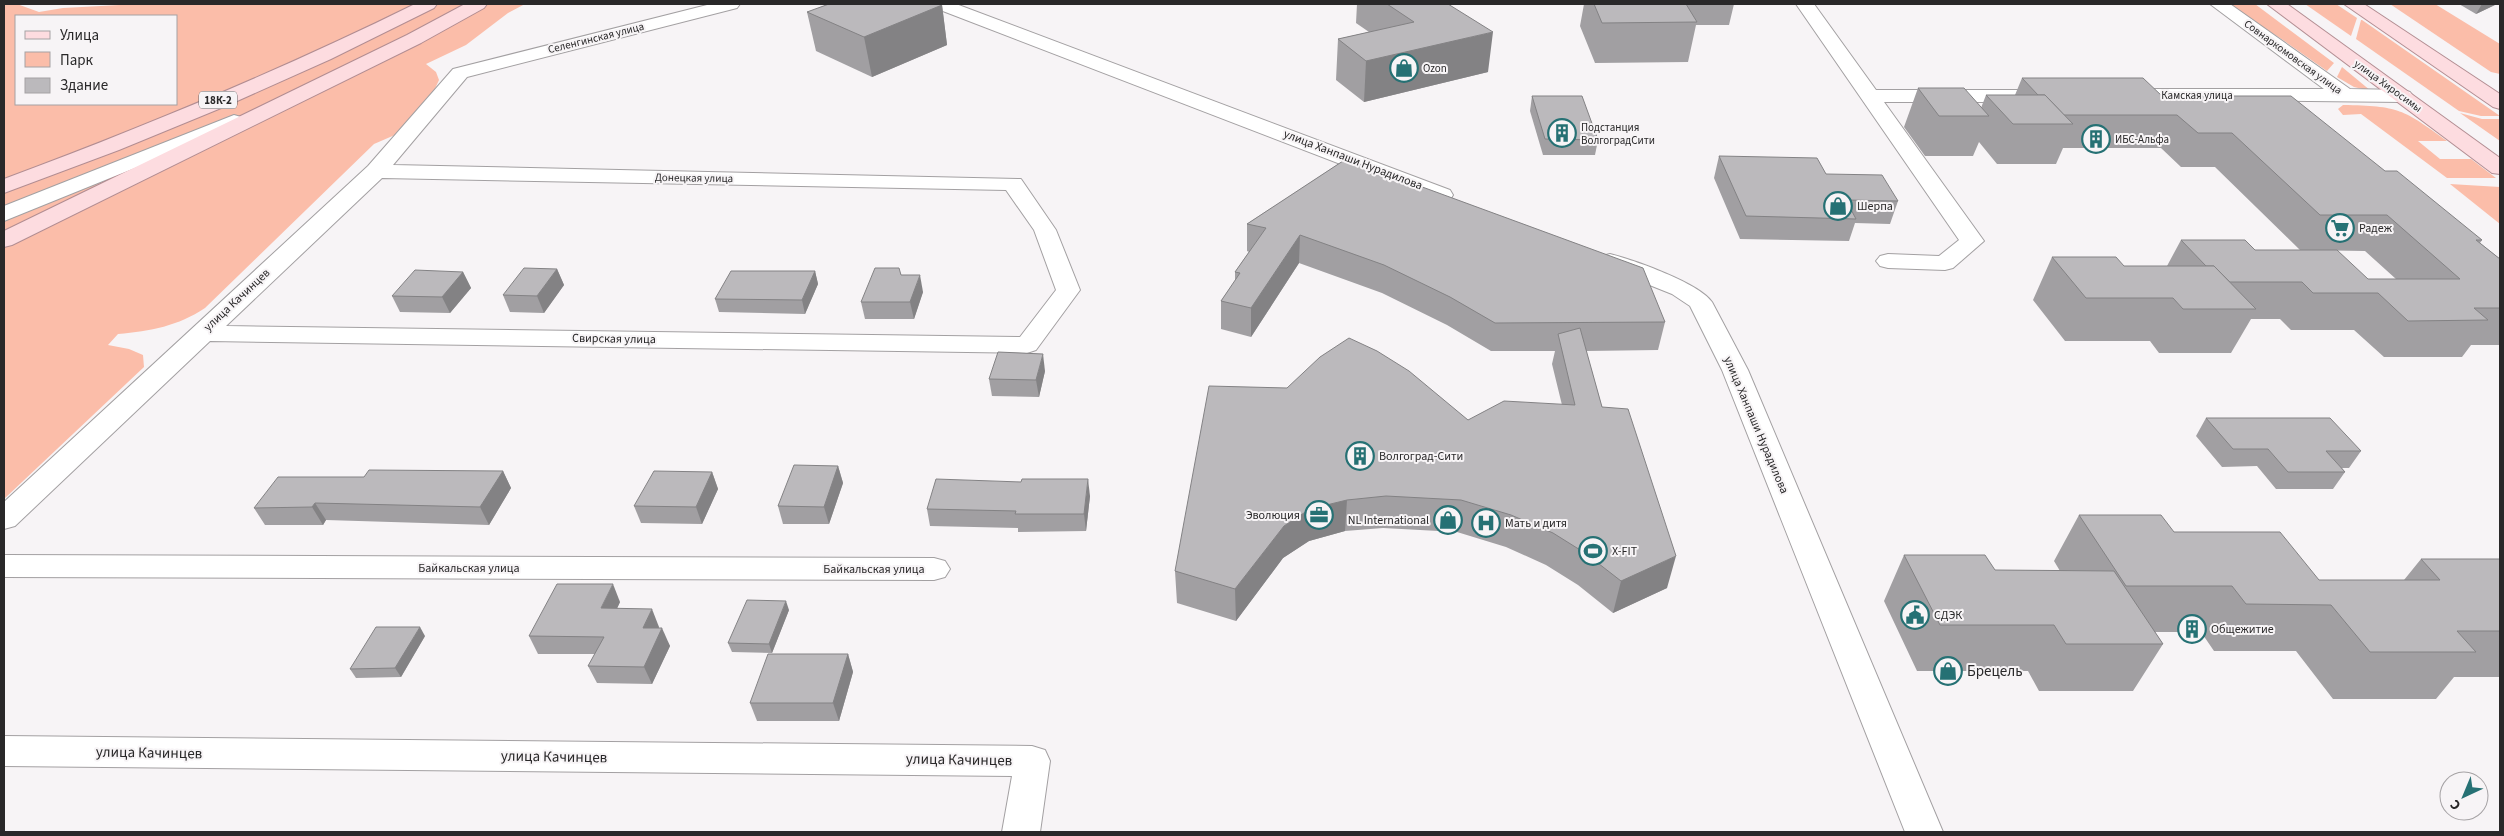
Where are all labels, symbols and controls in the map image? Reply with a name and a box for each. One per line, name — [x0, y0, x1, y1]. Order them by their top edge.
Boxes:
legend — [15, 15, 178, 105]
street label: Совнаркомовская улица — [2241, 16, 2345, 98]
street label: Селенгинская улица — [546, 19, 646, 57]
text: Улица — [60, 25, 99, 46]
text: Парк — [60, 50, 94, 71]
shop icon: Ozon — [1389, 53, 1419, 83]
street label: улица Хиросимы — [2351, 56, 2425, 116]
place label: Ozon — [1423, 61, 1447, 76]
text: Здание — [60, 75, 108, 96]
street label: Камская улица — [2161, 88, 2233, 103]
road number: 18К-2 — [199, 92, 237, 108]
building icon: Подстанция ВолгоградСити — [1547, 118, 1577, 148]
place label: Подстанция ВолгоградСити — [1581, 120, 1655, 148]
building icon: ИБС-Альфа — [2081, 124, 2111, 154]
street label: улица Ханпаши Нурадилова — [1281, 126, 1425, 194]
place label: ИБС-Альфа — [2115, 132, 2169, 147]
street label: Донецкая улица — [655, 170, 733, 186]
shop icon: Шерпа — [1823, 191, 1853, 221]
place label: Шерпа — [1857, 198, 1893, 215]
supermarket icon: Радеж — [2325, 213, 2355, 243]
place label: Радеж — [2359, 220, 2393, 237]
street label: улица Качинцев — [200, 265, 274, 335]
street label: Свирская улица — [572, 330, 656, 348]
street label: улица Ханпаши Нурадилова — [1719, 354, 1793, 496]
building icon: Волгоград-Сити — [1345, 441, 1375, 471]
place label: Волгоград-Сити — [1379, 448, 1463, 465]
office icon: Эволюция — [1304, 500, 1334, 530]
shop icon: NL International — [1433, 505, 1463, 535]
place label: Эволюция — [1246, 507, 1300, 524]
hospital icon: Мать и дитя — [1471, 508, 1501, 538]
place label: NL International — [1348, 512, 1429, 529]
place label: Мать и дитя — [1505, 515, 1567, 532]
sports icon: X-FIT — [1578, 536, 1608, 566]
place label: X-FIT — [1612, 543, 1638, 560]
street label: Байкальская улица — [418, 560, 520, 577]
street label: Байкальская улица — [823, 561, 925, 578]
public building icon: СДЭК — [1900, 600, 1930, 630]
place label: СДЭК — [1934, 607, 1962, 624]
building icon: Общежитие — [2177, 614, 2207, 644]
place label: Общежитие — [2211, 621, 2274, 638]
shop icon: Брецель — [1933, 656, 1963, 686]
place label: Брецель — [1967, 661, 2023, 682]
street label: улица Качинцев — [96, 742, 203, 764]
street label: улица Качинцев — [501, 746, 608, 768]
street label: улица Качинцев — [906, 749, 1013, 771]
north arrow — [2439, 771, 2489, 821]
text: С — [2446, 795, 2466, 815]

